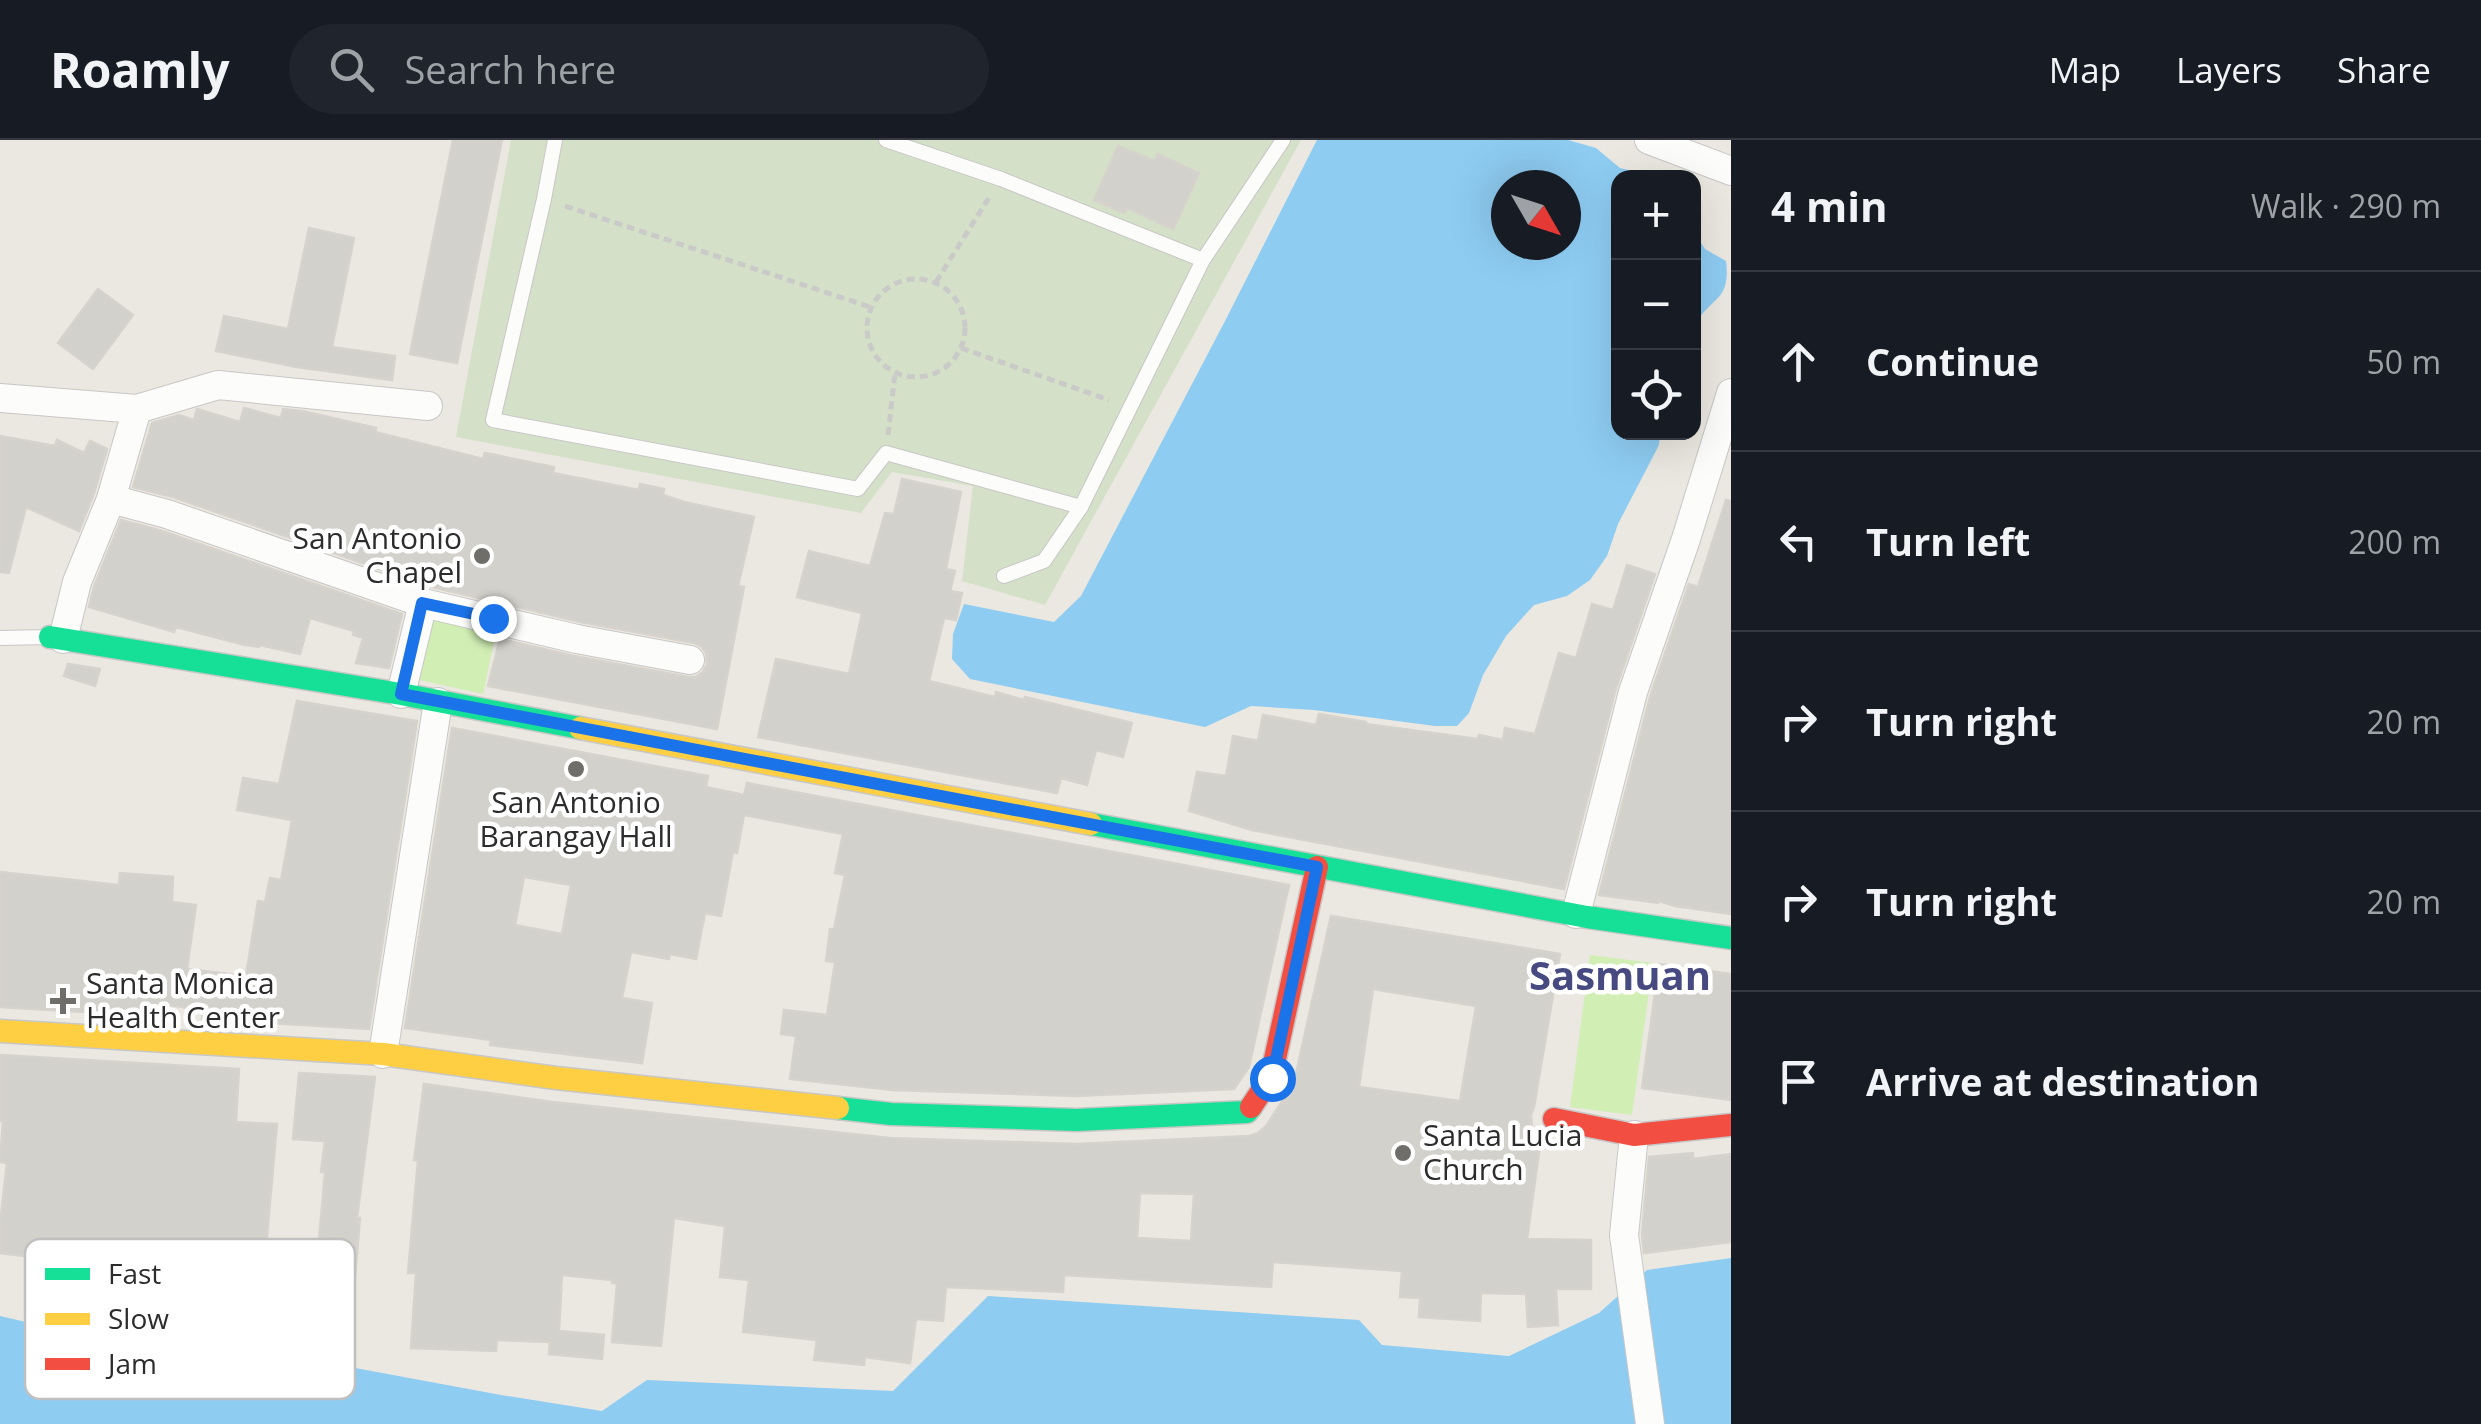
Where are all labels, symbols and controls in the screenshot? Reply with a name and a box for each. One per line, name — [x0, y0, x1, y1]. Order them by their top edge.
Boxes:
search box — [289, 24, 989, 114]
text: Roamly — [50, 37, 229, 102]
icon: search — [324, 42, 379, 97]
text: Search here — [404, 43, 616, 95]
text: Map — [2049, 46, 2121, 93]
text: Layers — [2176, 46, 2282, 93]
text: Share — [2337, 46, 2431, 93]
north arrow — [1491, 170, 1581, 260]
map controls — [1611, 170, 1701, 440]
button: + — [1611, 170, 1701, 260]
text: 4 min — [1771, 177, 1888, 234]
text: Walk · 290 m — [2251, 184, 2441, 227]
button: − — [1611, 260, 1701, 350]
icon: ahead — [1771, 334, 1826, 389]
text: Continue — [1866, 335, 2039, 387]
text: 50 m — [2366, 340, 2441, 383]
button: locate — [1611, 350, 1701, 440]
icon: left — [1771, 514, 1826, 569]
text: Turn left — [1866, 515, 2030, 567]
place label: San Antonio Chapel — [293, 517, 462, 592]
text: 200 m — [2348, 520, 2441, 563]
marker: San Antonio Chapel — [471, 545, 493, 567]
route end — [471, 596, 517, 642]
icon: right — [1771, 694, 1826, 749]
text: Turn right — [1866, 695, 2057, 747]
text: 20 m — [2366, 700, 2441, 743]
marker: San Antonio Barangay Hall — [565, 758, 587, 780]
place label: San Antonio Barangay Hall — [479, 781, 673, 856]
icon: right — [1771, 874, 1826, 929]
text: Turn right — [1866, 875, 2057, 927]
text: 20 m — [2366, 880, 2441, 923]
district label: Sasmuan — [1529, 947, 1711, 1002]
place label: Santa Monica Health Center — [86, 962, 280, 1037]
marker: Santa Monica Health Center — [50, 988, 76, 1014]
icon: arrive — [1771, 1054, 1826, 1109]
text: Arrive at destination — [1866, 1055, 2260, 1107]
route start — [1250, 1056, 1296, 1102]
place label: Santa Lucia Church — [1423, 1114, 1582, 1189]
marker: Santa Lucia Church — [1392, 1142, 1414, 1164]
legend — [25, 1239, 355, 1399]
text: Fast — [108, 1254, 161, 1292]
text: Slow — [108, 1299, 169, 1337]
text: Jam — [105, 1344, 157, 1382]

